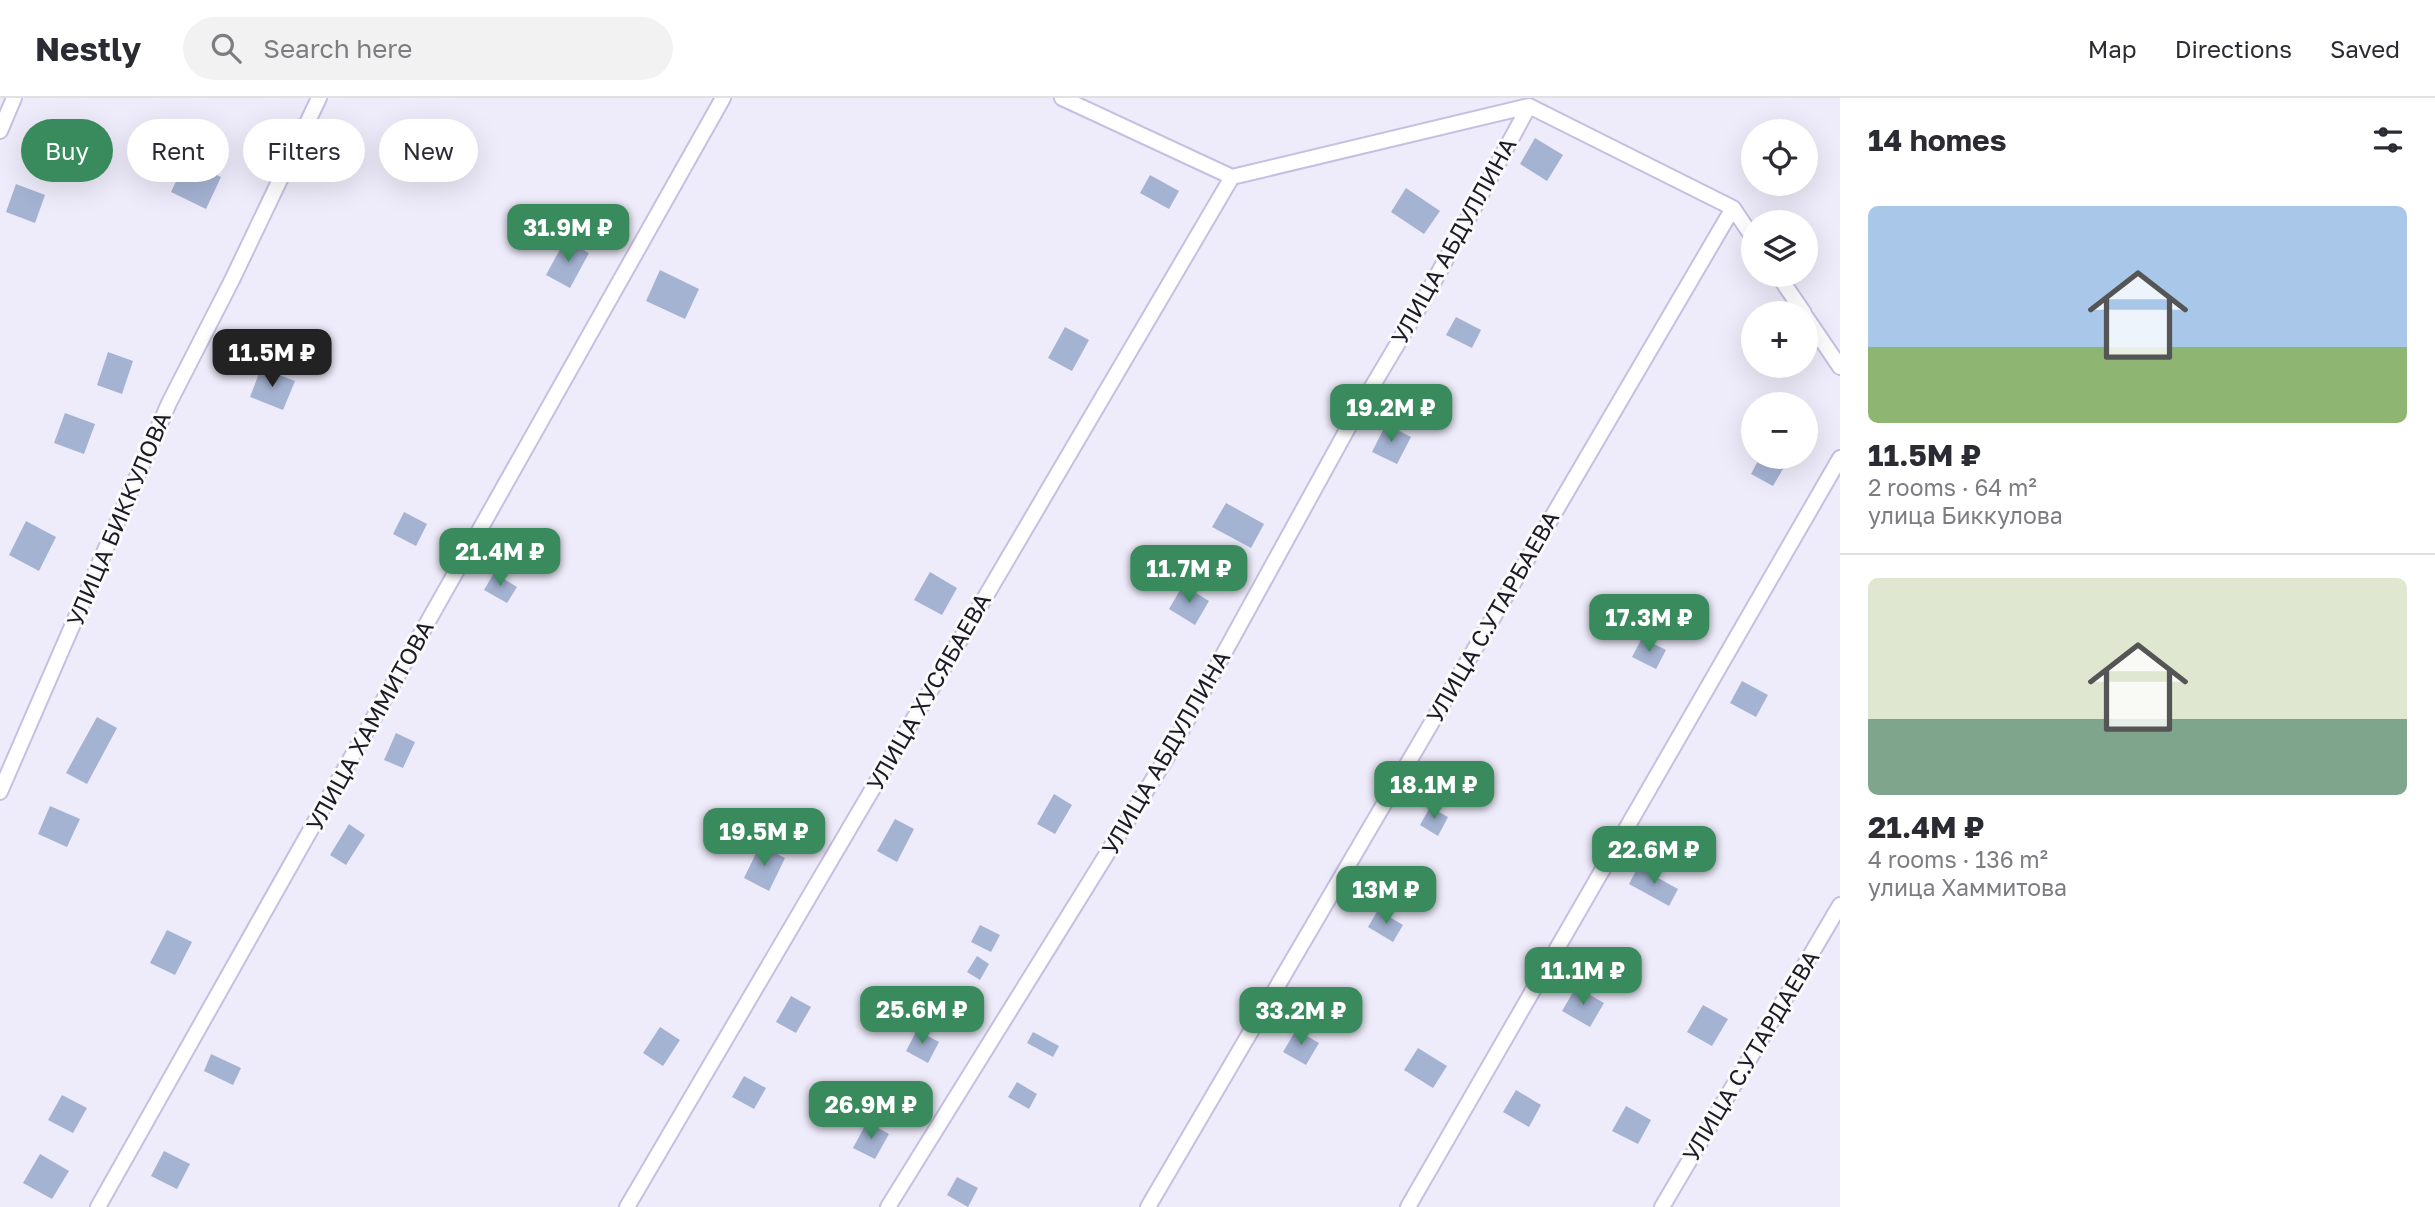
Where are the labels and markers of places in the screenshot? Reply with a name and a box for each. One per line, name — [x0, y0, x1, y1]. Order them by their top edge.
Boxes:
pin: 31.9M ₽ — [503, 204, 633, 264]
pin: 11.5M ₽ — [207, 330, 337, 389]
pin: 19.2M ₽ — [1326, 384, 1456, 444]
pin: 21.4M ₽ — [435, 528, 565, 588]
pin: 11.7M ₽ — [1124, 546, 1254, 605]
pin: 17.3M ₽ — [1584, 594, 1714, 654]
pin: 18.1M ₽ — [1369, 762, 1499, 821]
pin: 19.5M ₽ — [699, 808, 829, 868]
pin: 22.6M ₽ — [1589, 826, 1719, 886]
pin: 13M ₽ — [1337, 866, 1435, 926]
pin: 11.1M ₽ — [1518, 948, 1648, 1007]
pin: 25.6M ₽ — [857, 986, 987, 1046]
pin: 33.2M ₽ — [1236, 988, 1366, 1047]
pin: 26.9M ₽ — [806, 1082, 936, 1141]

